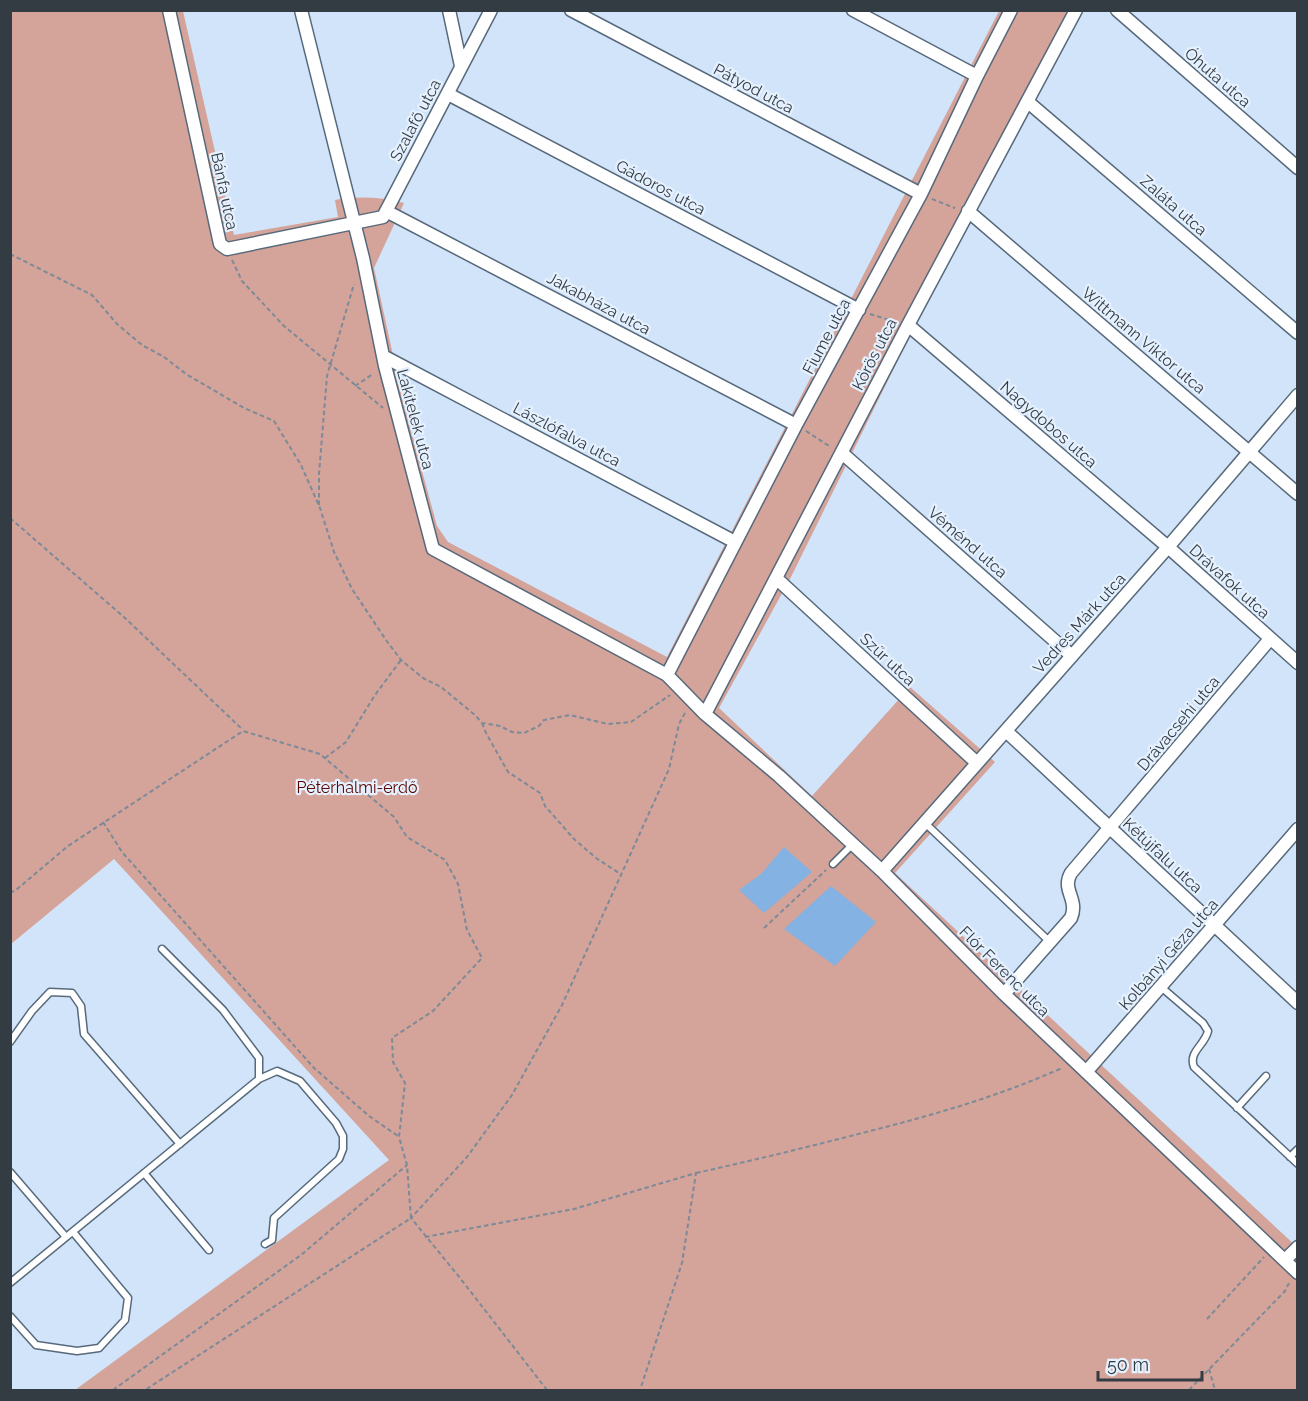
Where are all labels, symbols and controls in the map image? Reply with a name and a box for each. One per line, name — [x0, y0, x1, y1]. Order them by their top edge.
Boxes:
street label: Óhuta utca — [1181, 43, 1255, 111]
street label: Pátyod utca — [710, 59, 797, 117]
street label: Szalafő utca — [386, 76, 445, 165]
street label: Bánfa utca — [207, 151, 242, 232]
street label: Gádoros utca — [613, 156, 709, 219]
street label: Zaláta utca — [1136, 171, 1211, 240]
street label: Jakabháza utca — [544, 268, 654, 339]
street label: Wittmann Viktor utca — [1078, 283, 1209, 398]
street label: Fiume utca — [799, 295, 854, 377]
street label: Körös utca — [848, 315, 901, 393]
street label: Lakitelek utca — [393, 367, 438, 471]
street label: Nagydobos utca — [996, 377, 1101, 472]
street label: Lászlófalva utca — [510, 398, 624, 471]
street label: Véménd utca — [924, 503, 1011, 582]
street label: Drávafok utca — [1185, 540, 1274, 622]
street label: Vedres Márk utca — [1029, 569, 1130, 678]
street label: Szűr utca — [856, 629, 919, 690]
street label: Drávacsehi utca — [1133, 672, 1223, 774]
park label: Péterhalmi-erdő — [297, 778, 417, 797]
street label: Kétújfalu utca — [1119, 814, 1206, 897]
street label: Kolbányi Géza utca — [1115, 895, 1222, 1014]
street label: Flór Ferenc utca — [955, 922, 1054, 1021]
scale bar — [1098, 1344, 1202, 1382]
text: 50 m — [1107, 1354, 1149, 1375]

